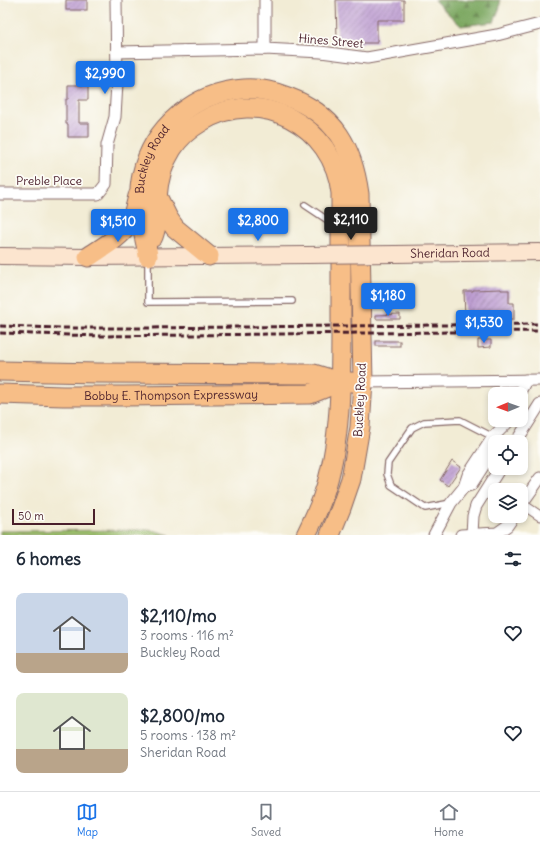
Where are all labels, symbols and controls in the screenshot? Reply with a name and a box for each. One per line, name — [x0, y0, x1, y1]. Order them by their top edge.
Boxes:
street label: Hines Street — [298, 30, 364, 51]
pin: $2,990 — [72, 61, 138, 95]
text: $2,990 — [85, 65, 125, 82]
street label: Buckley Road — [132, 121, 172, 194]
street label: Preble Place — [16, 173, 82, 188]
pin: $2,110 — [318, 207, 384, 241]
pin: $2,800 — [225, 208, 291, 242]
pin: $1,510 — [85, 209, 151, 243]
text: $2,110 — [333, 211, 369, 228]
text: $2,800 — [237, 212, 279, 229]
text: $1,510 — [100, 213, 136, 230]
street label: Sheridan Road — [410, 245, 490, 261]
pin: $1,180 — [355, 283, 421, 317]
text: $1,180 — [370, 287, 406, 304]
pin: $1,530 — [451, 310, 517, 344]
text: $1,530 — [465, 314, 503, 331]
street label: Buckley Road — [350, 363, 369, 437]
street label: Bobby E. Thompson Expressway — [84, 387, 258, 403]
north arrow — [488, 387, 528, 427]
map controls — [488, 387, 528, 523]
button: locate — [488, 435, 528, 475]
button: layers — [488, 483, 528, 523]
scale bar — [12, 507, 95, 526]
text: 50 m — [18, 509, 44, 523]
text: 6 homes — [16, 548, 81, 570]
icon: filters — [502, 548, 524, 570]
text: $2,110/mo — [140, 605, 217, 627]
icon: home — [48, 609, 96, 657]
icon: heart — [502, 622, 524, 644]
text: 3 rooms · 116 m² — [140, 627, 234, 644]
text: Buckley Road — [140, 644, 220, 661]
text: $2,800/mo — [140, 705, 225, 727]
icon: home — [48, 709, 96, 757]
icon: heart — [502, 722, 524, 744]
text: 5 rooms · 138 m² — [140, 727, 236, 744]
text: Sheridan Road — [140, 744, 226, 761]
tab: Map — [76, 801, 98, 839]
tab: Saved — [251, 801, 281, 839]
tab: Home — [434, 801, 464, 839]

